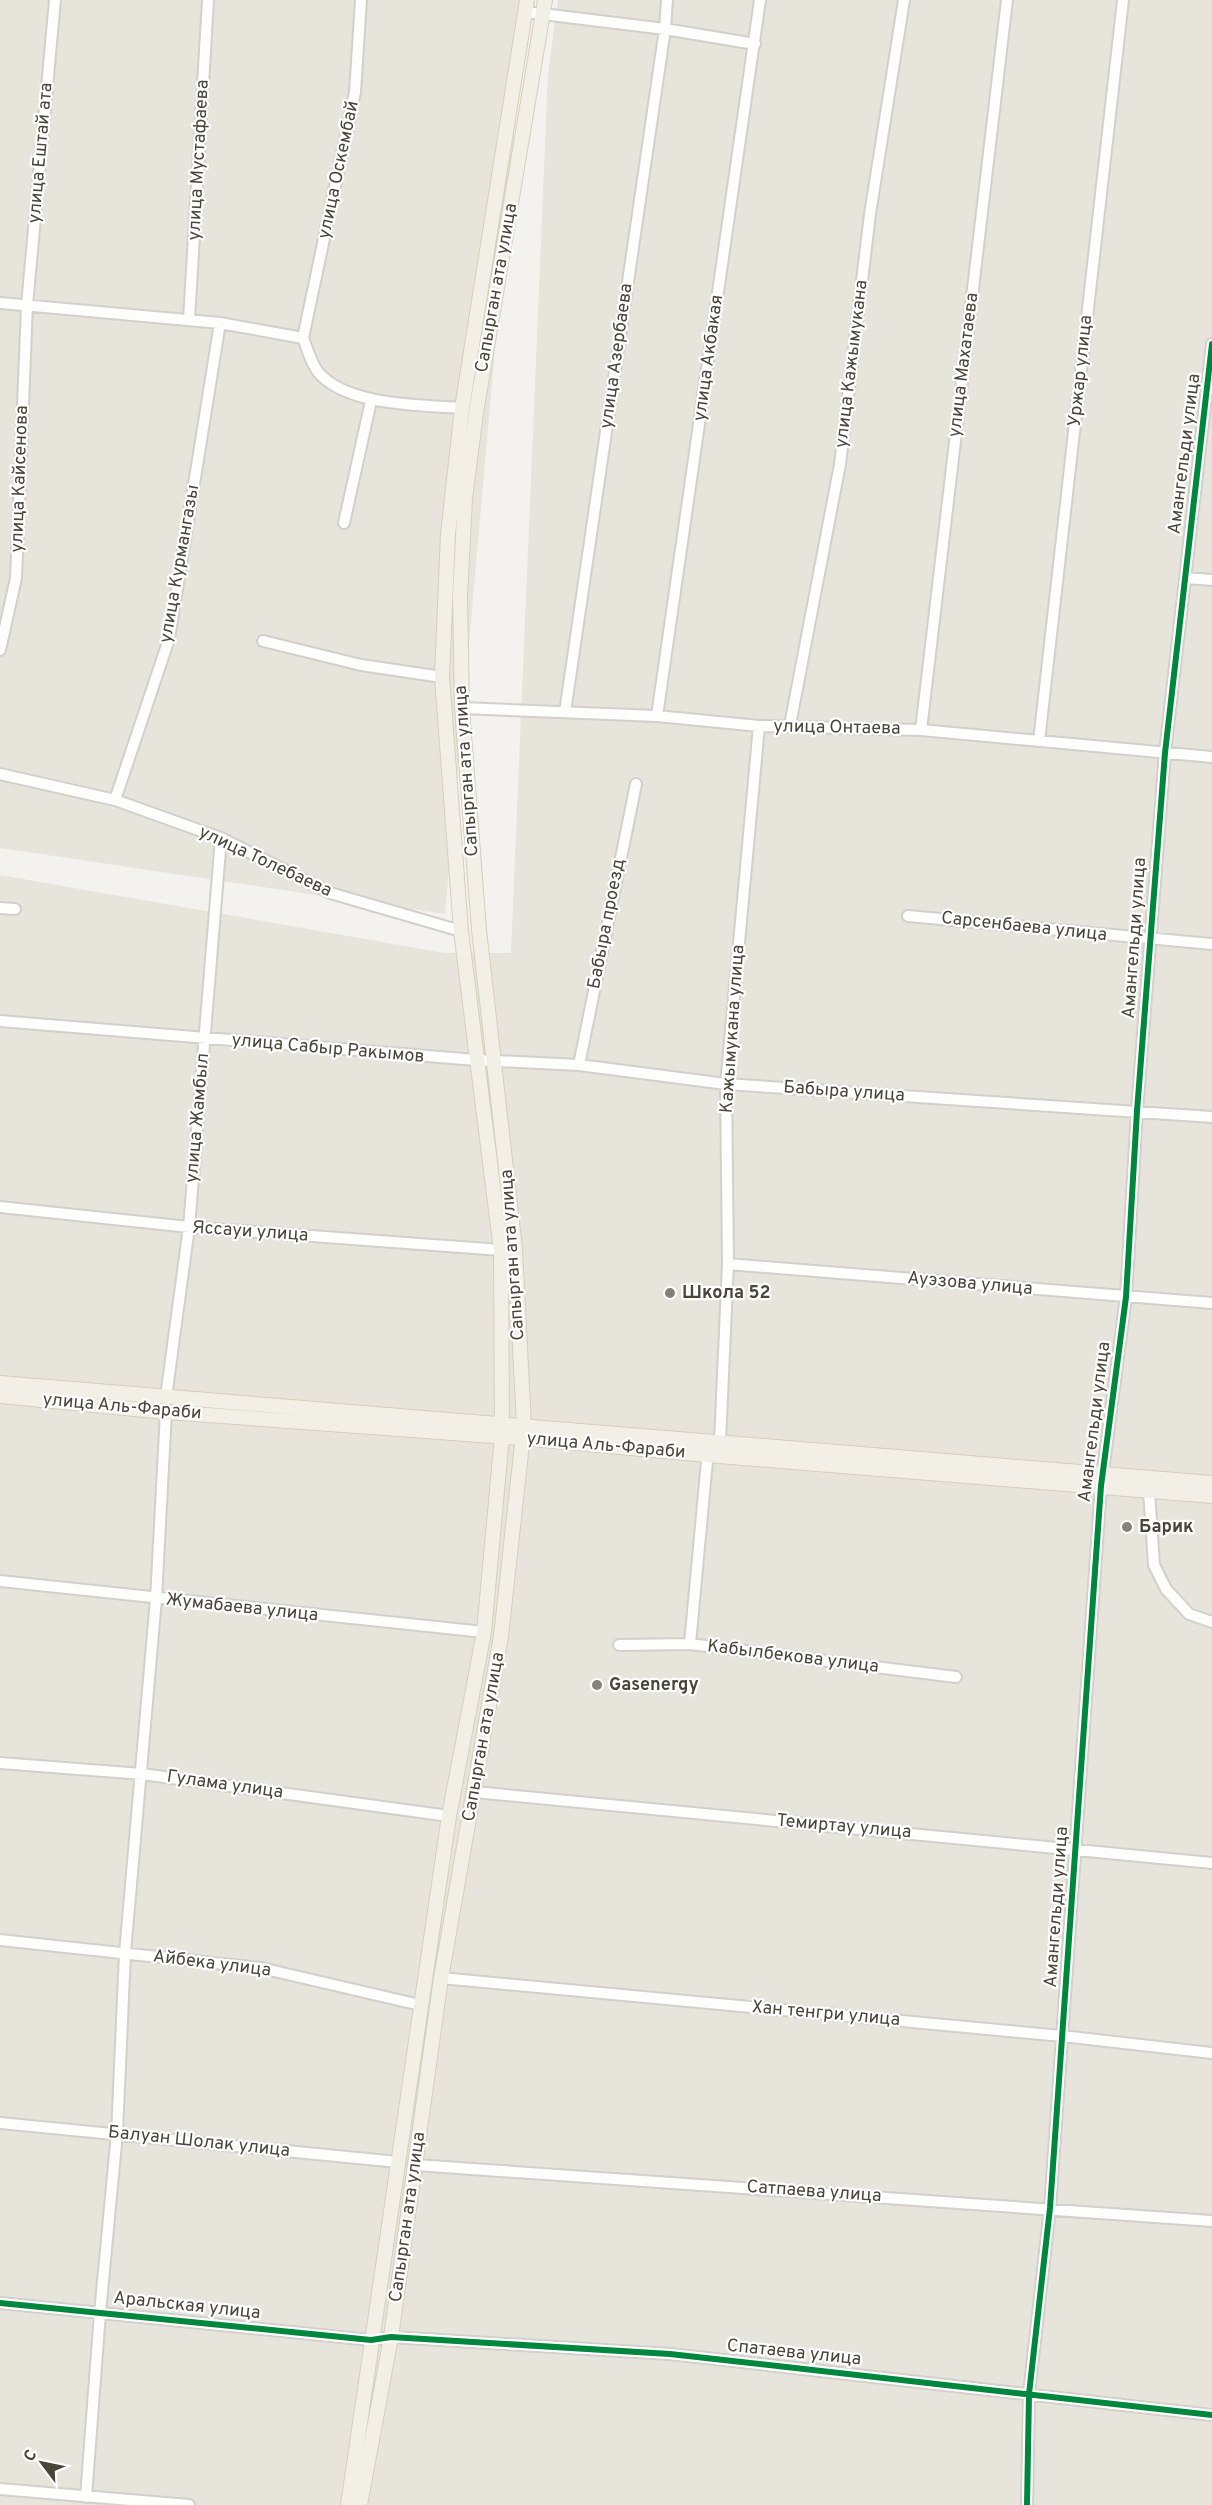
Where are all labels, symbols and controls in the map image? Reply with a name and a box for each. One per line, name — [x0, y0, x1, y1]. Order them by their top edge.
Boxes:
street label: улица Мустафаева — [183, 79, 215, 241]
street label: улица Ештай ата — [23, 82, 59, 224]
street label: улица Оскембай — [313, 99, 365, 241]
street label: Сапырган ата улица — [471, 201, 523, 375]
street label: улица Кажымукана — [830, 279, 874, 449]
street label: улица Азербаева — [595, 282, 639, 430]
street label: улица Махатаева — [944, 291, 984, 439]
street label: улица Акбакая — [689, 293, 729, 423]
street label: Уржар улица — [1064, 314, 1098, 428]
street label: Амангельди улица — [1164, 372, 1206, 536]
street label: улица Кайсенова — [6, 405, 34, 553]
street label: улица Курмангазы — [155, 483, 205, 645]
street label: Сапырган ата улица — [450, 685, 484, 857]
street label: улица Онтаева — [773, 715, 901, 741]
street label: улица Толебаева — [195, 821, 335, 903]
street label: Бабыра проезд — [583, 857, 631, 991]
street label: Амангельди улица — [1118, 857, 1152, 1019]
street label: Сарсенбаева улица — [940, 907, 1108, 947]
street label: Кажымукана улица — [716, 944, 750, 1114]
street label: улица Сабыр Ракымов — [231, 1029, 425, 1069]
street label: улица Жамбыл — [181, 1052, 215, 1184]
street label: Бабыра улица — [782, 1076, 906, 1108]
street label: Сапырган ата улица — [496, 1169, 530, 1341]
street label: Яссауи улица — [191, 1216, 309, 1248]
street label: Ауэзова улица — [906, 1267, 1034, 1301]
place label: Школа 52 — [682, 1282, 771, 1305]
marker: Школа 52 — [663, 1286, 677, 1300]
street label: Амангельди улица — [1074, 1340, 1116, 1504]
street label: улица Аль-Фараби — [42, 1389, 202, 1425]
street label: улица Аль-Фараби — [526, 1428, 686, 1464]
place label: Барик — [1139, 1516, 1194, 1539]
marker: Барик — [1120, 1520, 1134, 1534]
street label: Жумабаева улица — [165, 1589, 319, 1627]
street label: Кабылбекова улица — [706, 1635, 880, 1679]
street label: Сапырган ата улица — [458, 1650, 510, 1824]
place label: Gasenergy — [609, 1674, 699, 1697]
marker: Gasenergy — [590, 1678, 604, 1692]
street label: Гулама улица — [165, 1765, 285, 1805]
street label: Темиртау улица — [776, 1810, 912, 1844]
street label: Амангельди улица — [1040, 1826, 1074, 1988]
street label: Айбека улица — [152, 1945, 272, 1983]
street label: Хан тенгри улица — [751, 1996, 901, 2032]
street label: Балуан Шолак улица — [107, 2121, 291, 2163]
street label: Сапырган ата улица — [385, 2130, 431, 2304]
street label: Сатпаева улица — [746, 2176, 882, 2208]
street label: Аральская улица — [112, 2287, 262, 2325]
street label: Спатаева улица — [726, 2335, 862, 2371]
north arrow — [12, 2433, 72, 2493]
text: С — [20, 2446, 42, 2466]

